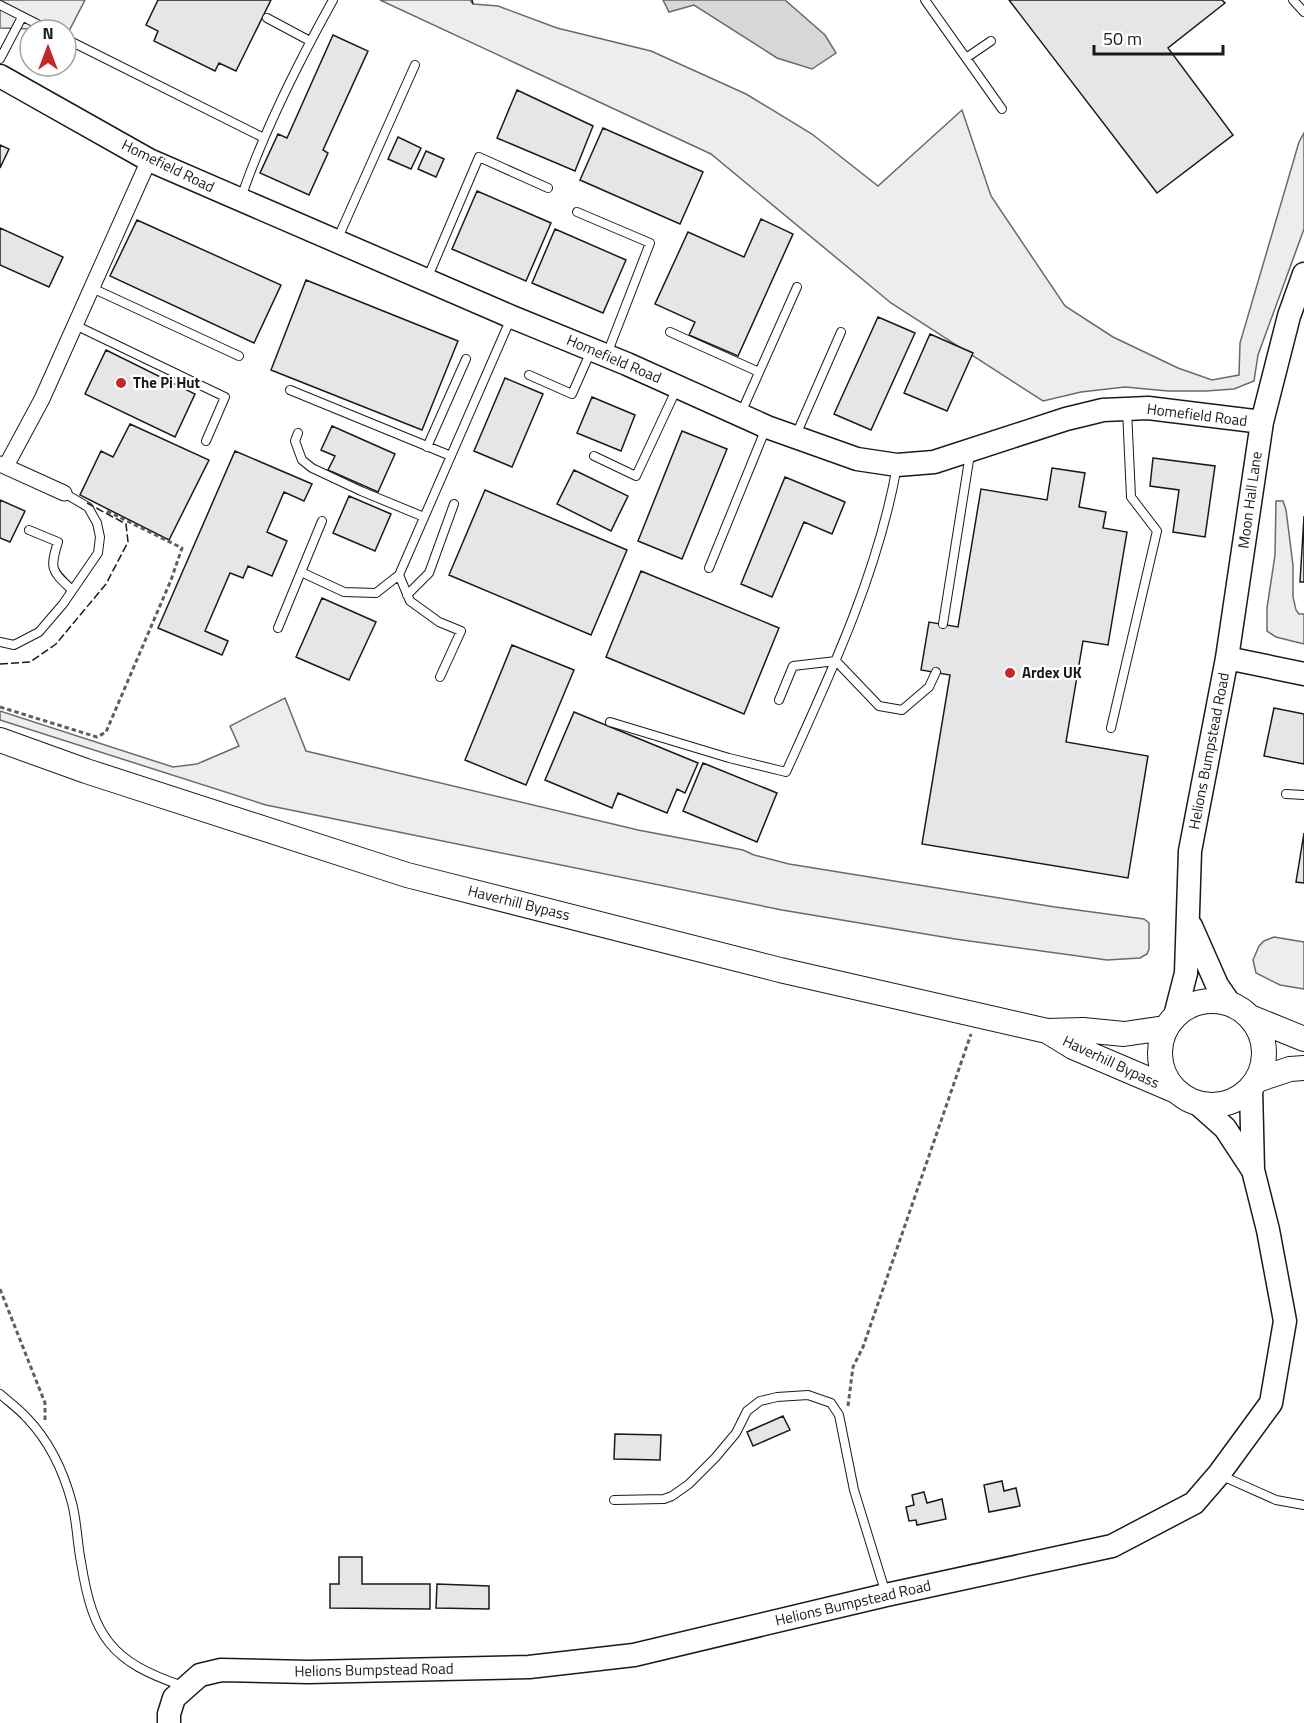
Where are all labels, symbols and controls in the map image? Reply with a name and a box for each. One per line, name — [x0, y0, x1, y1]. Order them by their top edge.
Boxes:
north arrow — [18, 18, 78, 78]
scale bar — [1094, 18, 1223, 56]
text: N — [42, 21, 54, 45]
text: 50 m — [1103, 25, 1142, 52]
street label: Homefield Road — [118, 133, 219, 198]
street label: Homefield Road — [563, 328, 665, 389]
place label: The Pi Hut — [133, 371, 201, 394]
marker: The Pi Hut — [114, 376, 128, 390]
street label: Homefield Road — [1145, 397, 1249, 432]
street label: Moon Hall Lane — [1231, 450, 1268, 550]
place label: Ardex UK — [1022, 661, 1082, 684]
marker: Ardex UK — [1003, 666, 1017, 680]
street label: Helions Bumpstead Road — [1182, 671, 1235, 831]
street label: Haverhill Bypass — [466, 879, 573, 926]
street label: Haverhill Bypass — [1059, 1029, 1164, 1094]
street label: Helions Bumpstead Road — [773, 1573, 933, 1632]
street label: Helions Bumpstead Road — [294, 1657, 454, 1682]

